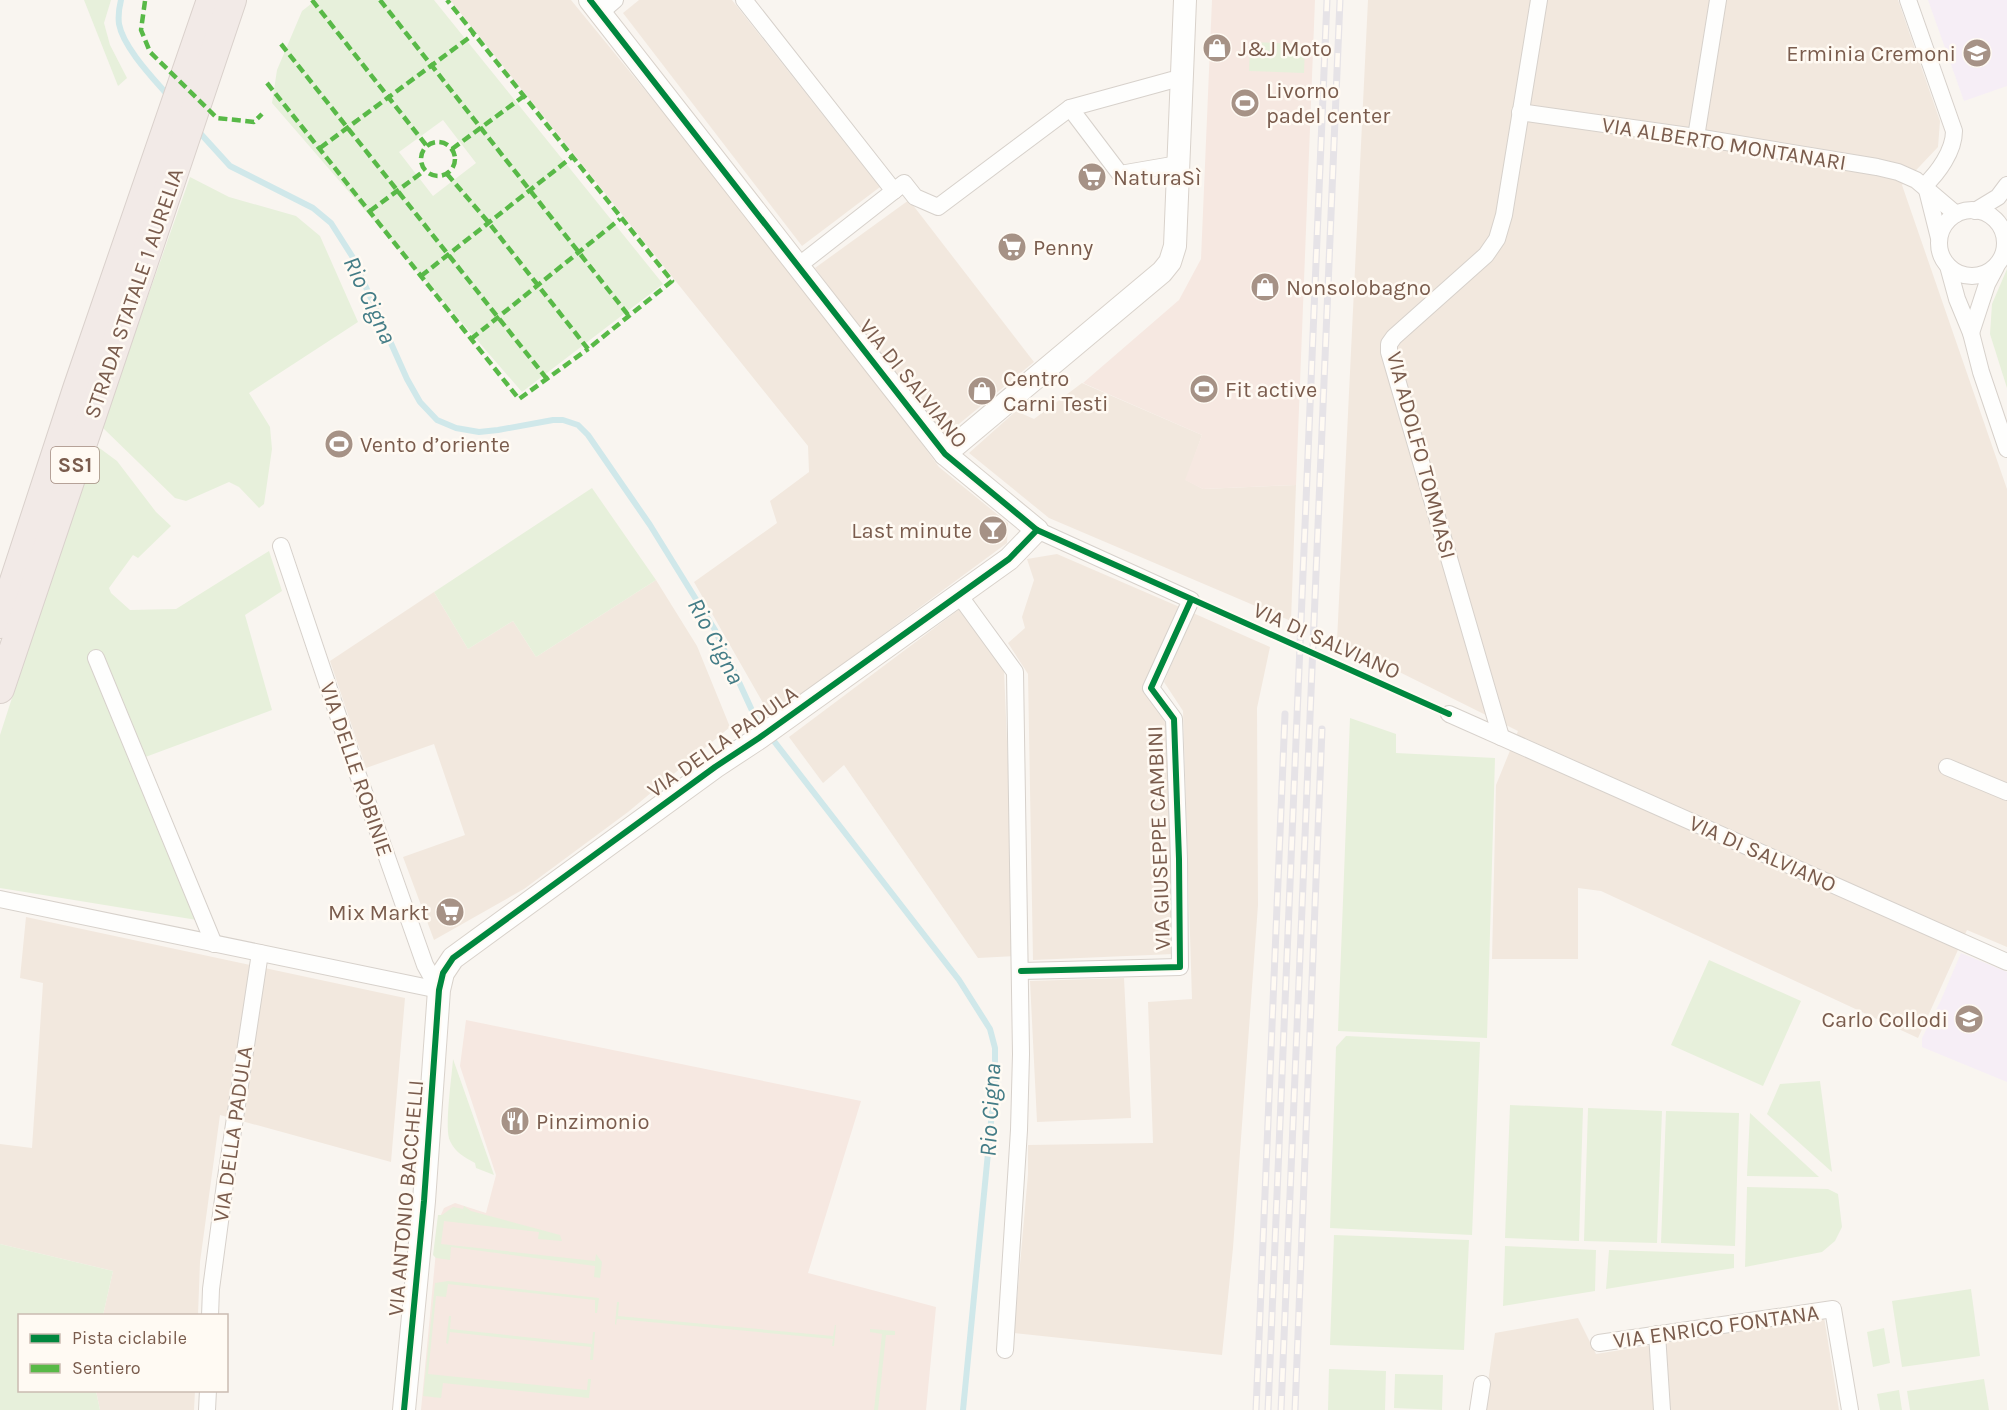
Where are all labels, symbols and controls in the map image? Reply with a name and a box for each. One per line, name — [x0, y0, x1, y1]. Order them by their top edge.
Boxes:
shop icon: J&J Moto — [1201, 32, 1233, 64]
place label: J&J Moto — [1238, 36, 1332, 62]
school or university icon: Erminia Cremoni — [1961, 37, 1993, 69]
place label: Erminia Cremoni — [1786, 41, 1956, 67]
place label: Livorno padel center — [1266, 78, 1390, 129]
sports icon: Livorno padel center — [1229, 87, 1261, 119]
street label: VIA ALBERTO MONTANARI — [1600, 112, 1848, 176]
supermarket icon: NaturaSì — [1076, 161, 1108, 193]
street label: STRADA STATALE 1 AURELIA — [79, 164, 189, 422]
place label: NaturaSì — [1113, 165, 1202, 191]
supermarket icon: Penny — [996, 231, 1028, 263]
place label: Penny — [1033, 235, 1093, 261]
water label: Rio Cigna — [338, 252, 402, 348]
shop icon: Nonsolobagno — [1249, 271, 1281, 303]
place label: Nonsolobagno — [1286, 275, 1431, 301]
street label: VIA DI SALVIANO — [853, 314, 973, 453]
street label: VIA ADOLFO TOMMASI — [1381, 349, 1461, 562]
place label: Centro Carni Testi — [1003, 366, 1109, 417]
sports icon: Fit active — [1188, 373, 1220, 405]
shop icon: Centro Carni Testi — [966, 375, 998, 407]
place label: Fit active — [1225, 377, 1317, 403]
sports icon: Vento d’oriente — [323, 428, 355, 460]
place label: Vento d’oriente — [360, 432, 510, 458]
road number: SS1 — [51, 447, 99, 483]
bar icon: Last minute — [977, 514, 1009, 546]
place label: Last minute — [851, 518, 972, 544]
water label: Rio Cigna — [682, 593, 750, 689]
street label: VIA DI SALVIANO — [1249, 597, 1404, 685]
street label: VIA DELLE ROBINIE — [314, 679, 398, 860]
street label: VIA DELLA PADULA — [642, 680, 803, 803]
street label: VIA GIUSEPPE CAMBINI — [1142, 725, 1176, 951]
street label: VIA DI SALVIANO — [1685, 810, 1840, 898]
supermarket icon: Mix Markt — [434, 896, 466, 928]
place label: Mix Markt — [328, 900, 429, 926]
school or university icon: Carlo Collodi — [1953, 1003, 1985, 1035]
place label: Carlo Collodi — [1822, 1007, 1948, 1033]
street label: VIA DELLA PADULA — [208, 1044, 258, 1224]
water label: Rio Cigna — [974, 1063, 1006, 1157]
street label: VIA ANTONIO BACCHELLI — [383, 1079, 429, 1317]
restaurant icon: Pinzimonio — [499, 1105, 531, 1137]
place label: Pinzimonio — [536, 1109, 649, 1135]
street label: VIA ENRICO FONTANA — [1612, 1300, 1821, 1354]
legend — [18, 1314, 228, 1392]
text: Pista ciclabile — [72, 1327, 187, 1349]
text: Sentiero — [72, 1357, 141, 1379]

